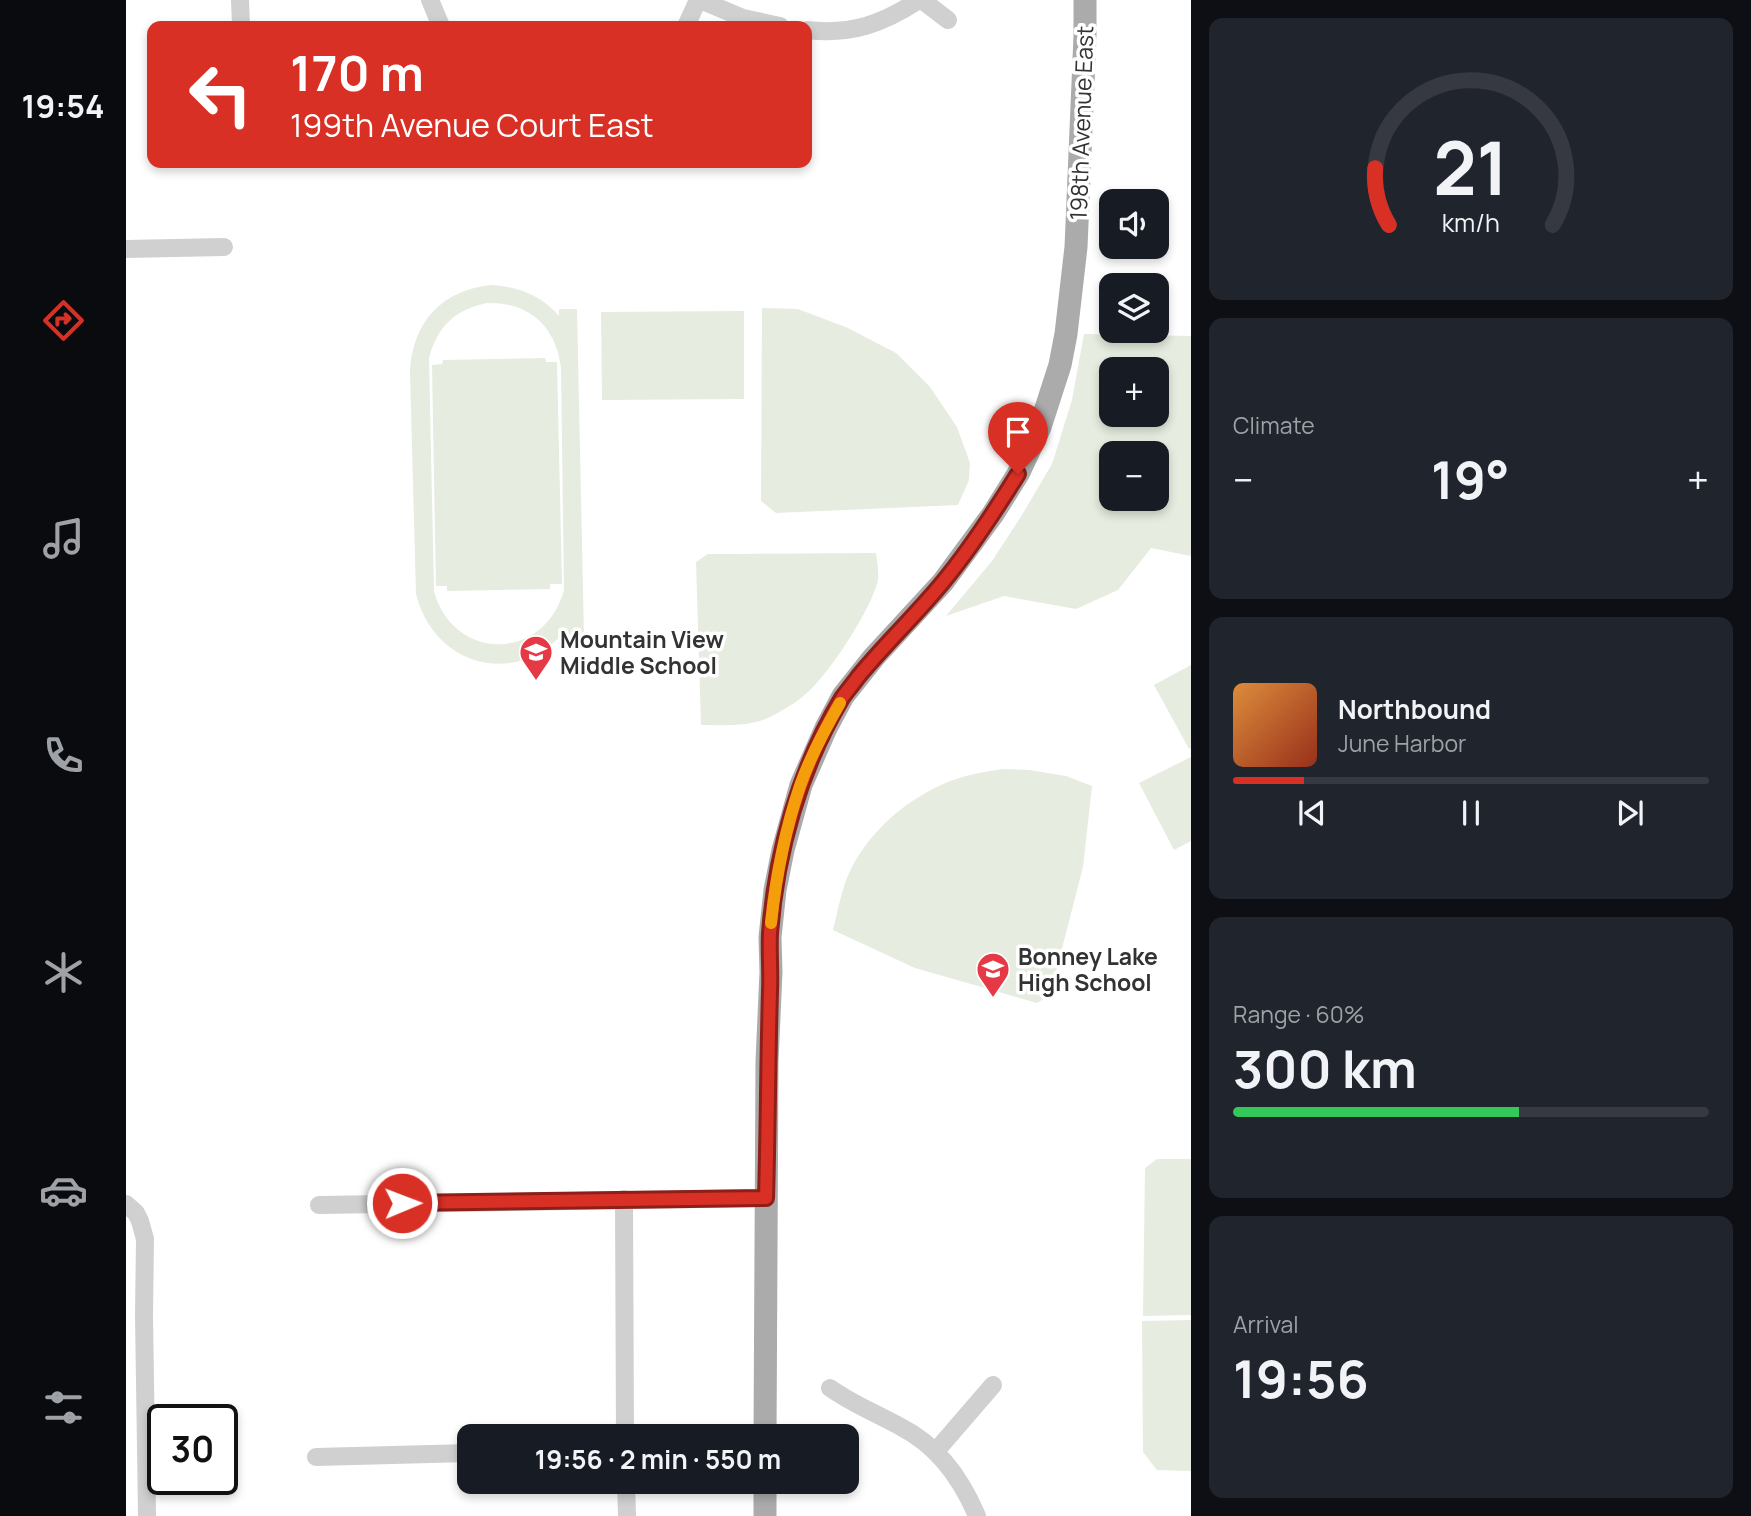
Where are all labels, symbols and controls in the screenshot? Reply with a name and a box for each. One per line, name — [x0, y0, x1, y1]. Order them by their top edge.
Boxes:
street label: 198th Avenue East — [1062, 25, 1100, 221]
text: 170 m — [290, 39, 424, 106]
icon: left — [175, 49, 266, 140]
text: 19:54 — [21, 84, 105, 128]
text: 199th Avenue Court East — [290, 103, 654, 147]
text: 21 — [1433, 117, 1509, 217]
map controls — [1099, 189, 1169, 511]
button: sound — [1099, 189, 1169, 259]
text: km/h — [1442, 205, 1500, 240]
button: layers — [1099, 273, 1169, 343]
icon: directions — [39, 296, 88, 345]
button: + — [1099, 357, 1169, 427]
pin — [988, 402, 1048, 474]
text: Climate — [1233, 409, 1315, 441]
icon: arrive — [999, 413, 1037, 451]
button: − — [1099, 441, 1169, 511]
text: 19° — [1431, 444, 1510, 515]
text: − — [1233, 453, 1254, 505]
text: + — [1687, 453, 1709, 505]
icon: music — [39, 514, 88, 563]
place label: Mountain View Middle School — [560, 623, 724, 681]
school or university icon: Mountain View Middle School — [517, 633, 555, 682]
text: Northbound — [1338, 691, 1491, 727]
text: June Harbor — [1338, 727, 1466, 759]
icon: phone — [39, 731, 88, 780]
icon: previous — [1293, 794, 1331, 832]
icon: pause — [1452, 794, 1490, 832]
icon: next — [1611, 794, 1649, 832]
place label: Bonney Lake High School — [1018, 940, 1158, 998]
icon: climate — [39, 948, 88, 997]
school or university icon: Bonney Lake High School — [974, 950, 1012, 999]
text: Range · 60% — [1233, 998, 1364, 1030]
text: 300 km — [1233, 1033, 1417, 1104]
icon: car — [39, 1166, 88, 1215]
position arrow — [365, 1166, 439, 1240]
text: Arrival — [1233, 1308, 1299, 1340]
text: 19:56 — [1233, 1343, 1369, 1414]
icon: filters — [39, 1383, 88, 1432]
speed limit sign: 30 — [147, 1404, 238, 1495]
text: 19:56 · 2 min · 550 m — [535, 1441, 781, 1477]

